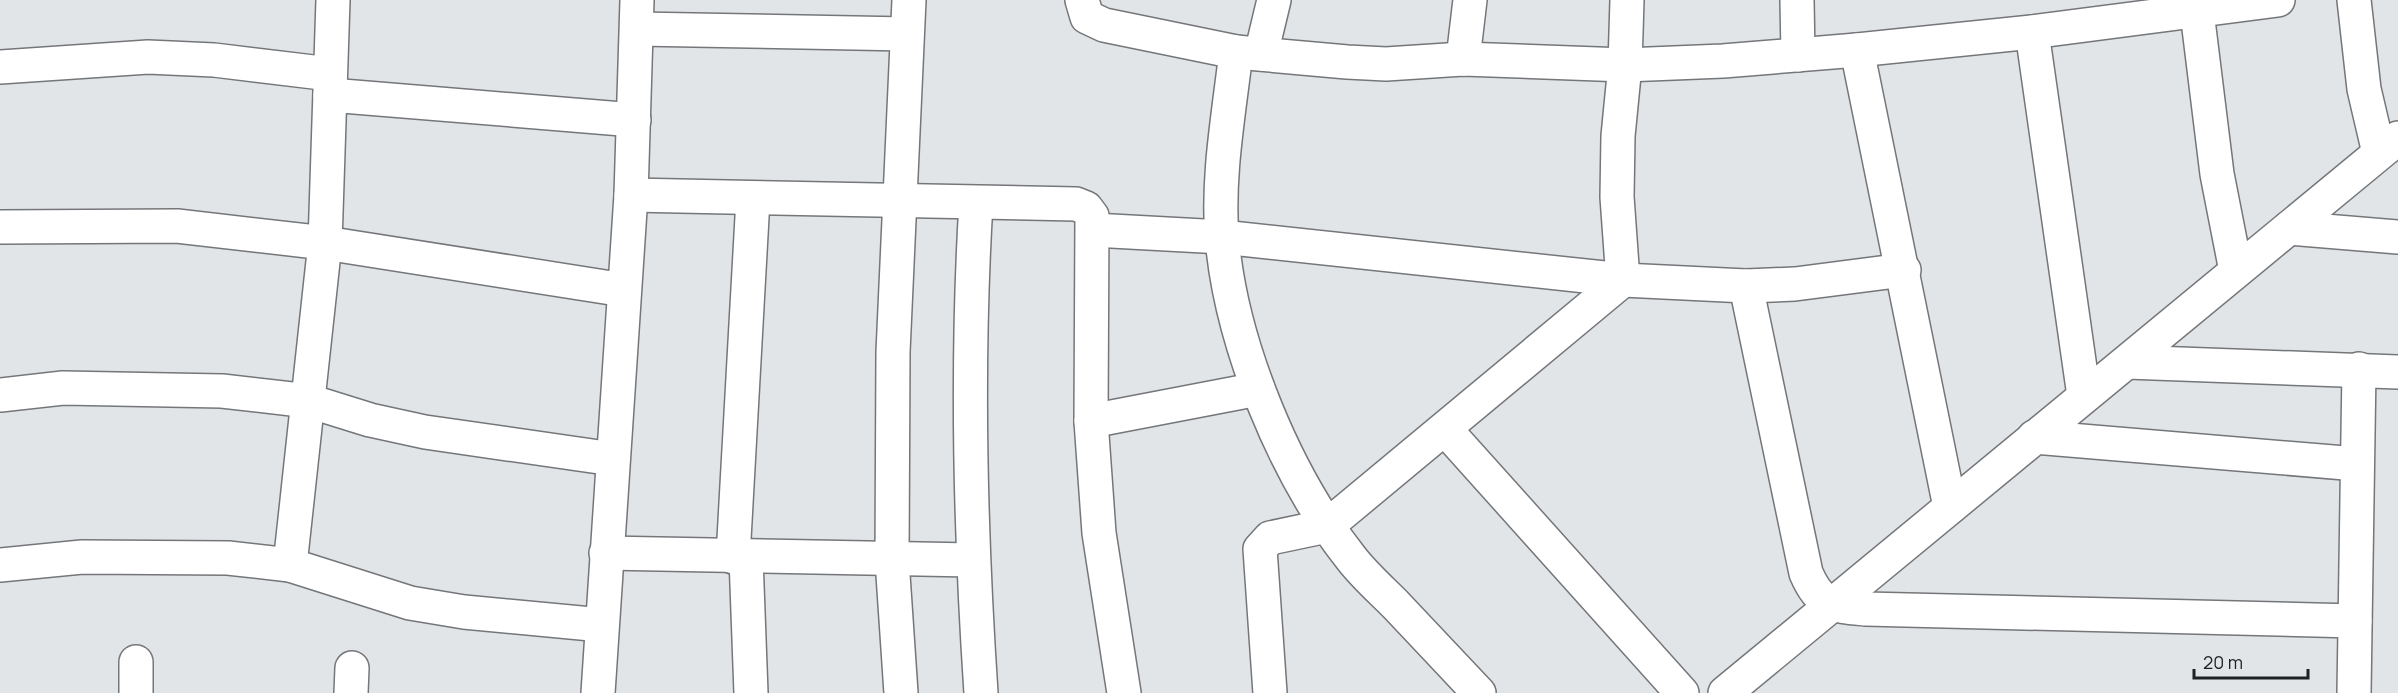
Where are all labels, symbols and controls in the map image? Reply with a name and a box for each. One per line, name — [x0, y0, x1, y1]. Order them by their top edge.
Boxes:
scale bar — [2194, 642, 2308, 680]
text: 20 m — [2203, 650, 2243, 674]

